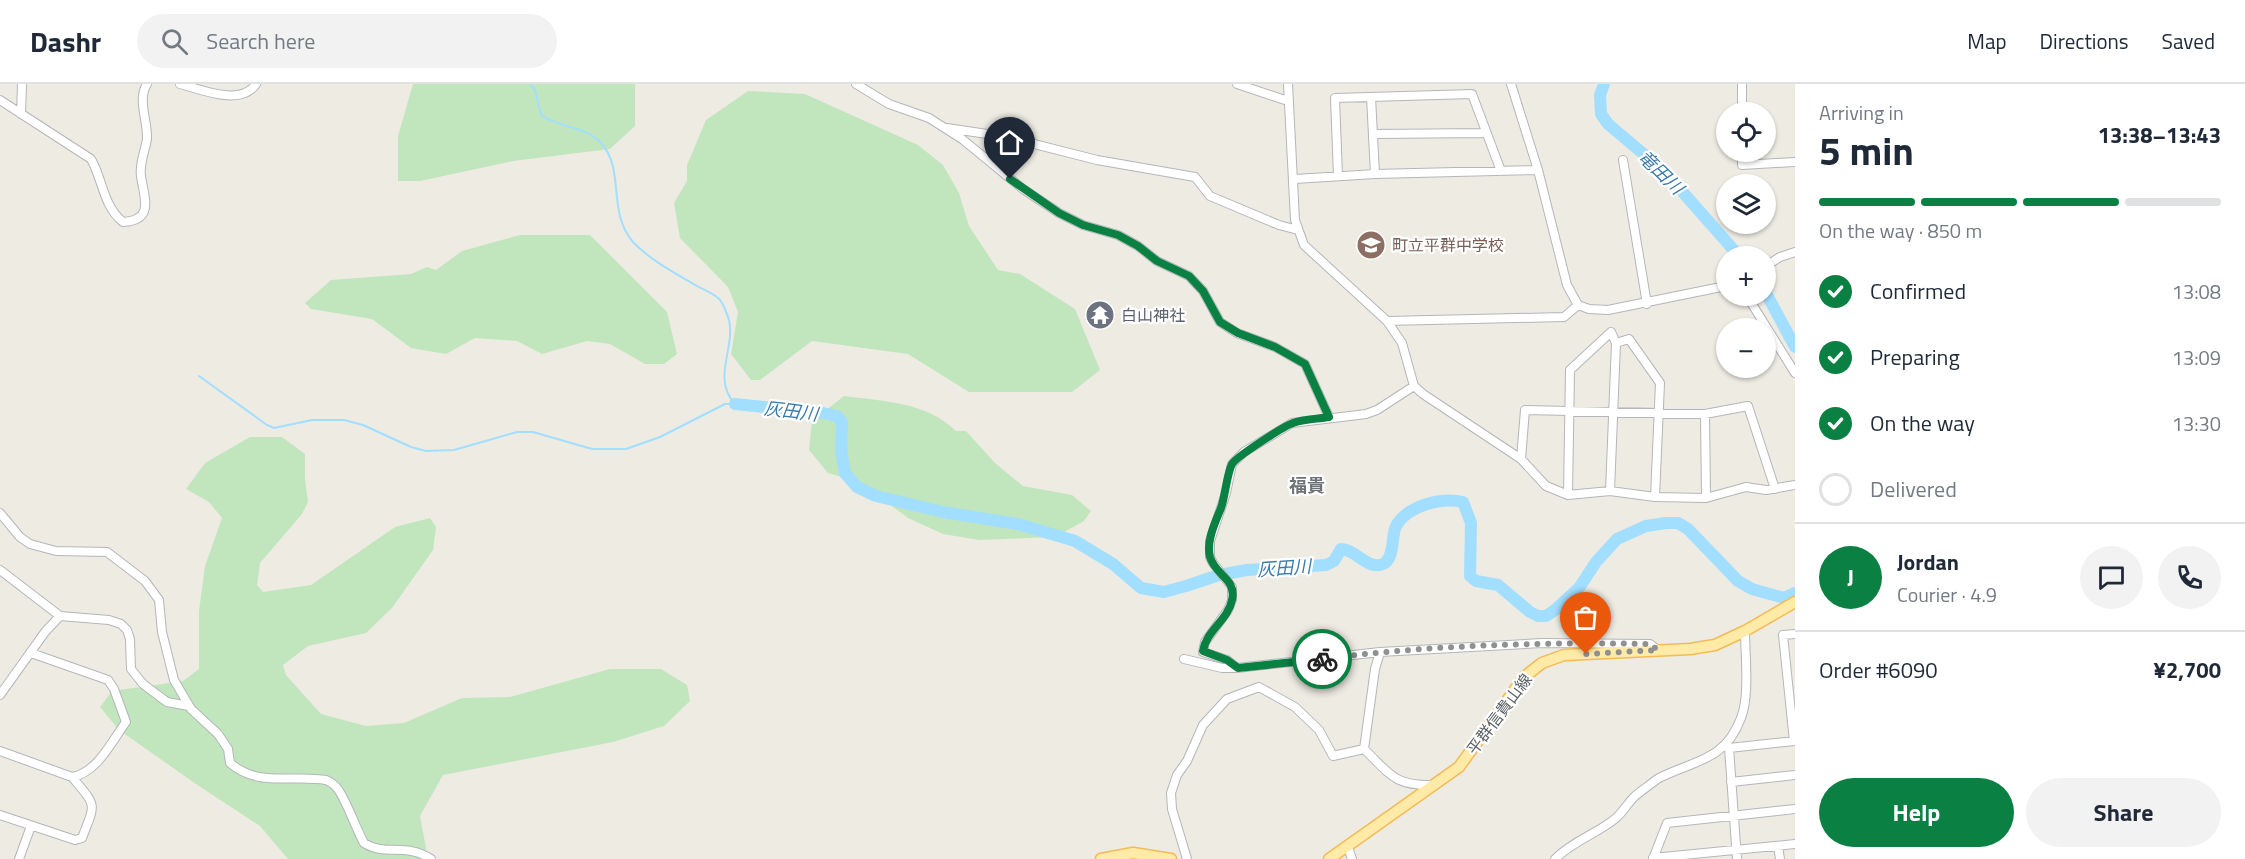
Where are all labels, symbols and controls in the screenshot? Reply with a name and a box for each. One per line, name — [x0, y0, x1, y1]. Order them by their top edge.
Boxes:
search box — [137, 14, 557, 68]
text: Dashr — [30, 20, 101, 63]
text: Search here — [206, 24, 315, 58]
icon: search — [158, 25, 191, 58]
text: Map — [1967, 25, 2007, 57]
text: Directions — [2040, 25, 2129, 57]
text: Saved — [2162, 25, 2215, 57]
text: Arriving in — [1819, 97, 1904, 128]
map controls — [1716, 102, 1776, 378]
button: locate — [1716, 102, 1776, 162]
pin — [984, 117, 1035, 179]
text: 13:38–13:43 — [2098, 118, 2221, 152]
text: 5 min — [1819, 121, 1914, 180]
icon: home — [993, 126, 1026, 159]
water label: 竜田川 — [1632, 144, 1691, 202]
button: layers — [1716, 174, 1776, 234]
text: On the way · 850 m — [1819, 215, 1982, 246]
school or university icon: 町立平群中学校 — [1355, 229, 1387, 261]
place label: 町立平群中学校 — [1392, 233, 1504, 257]
button: + — [1716, 246, 1776, 306]
text: Confirmed — [1870, 274, 1966, 308]
icon: check — [1819, 275, 1852, 308]
text: 13:08 — [2172, 276, 2221, 307]
temple icon: 白山神社 — [1084, 299, 1116, 331]
place label: 白山神社 — [1121, 303, 1185, 327]
button: − — [1716, 318, 1776, 378]
text: Preparing — [1870, 340, 1960, 374]
icon: check — [1819, 341, 1852, 374]
text: 13:09 — [2172, 342, 2221, 373]
water label: 灰田川 — [763, 394, 821, 428]
text: On the way — [1870, 406, 1975, 440]
icon: check — [1819, 407, 1852, 440]
text: 13:30 — [2172, 408, 2221, 439]
district label: 福貴 — [1289, 472, 1325, 499]
text: Delivered — [1870, 472, 1957, 506]
text: Jordan — [1897, 545, 1959, 579]
button: chat — [2080, 546, 2143, 609]
button: phone — [2158, 546, 2221, 609]
water label: 灰田川 — [1256, 553, 1314, 583]
text: J — [1847, 560, 1854, 594]
text: Courier · 4.9 — [1897, 579, 1997, 610]
pin — [1560, 592, 1611, 654]
icon: bag — [1569, 601, 1602, 634]
courier — [1292, 629, 1352, 689]
icon: bike — [1306, 643, 1339, 676]
text: Order #6090 — [1819, 653, 1938, 687]
text: ¥2,700 — [2154, 653, 2221, 687]
street label: 平群信貴山線 — [1461, 668, 1537, 760]
button: Help — [1819, 778, 2014, 847]
button: Share — [2026, 778, 2221, 847]

